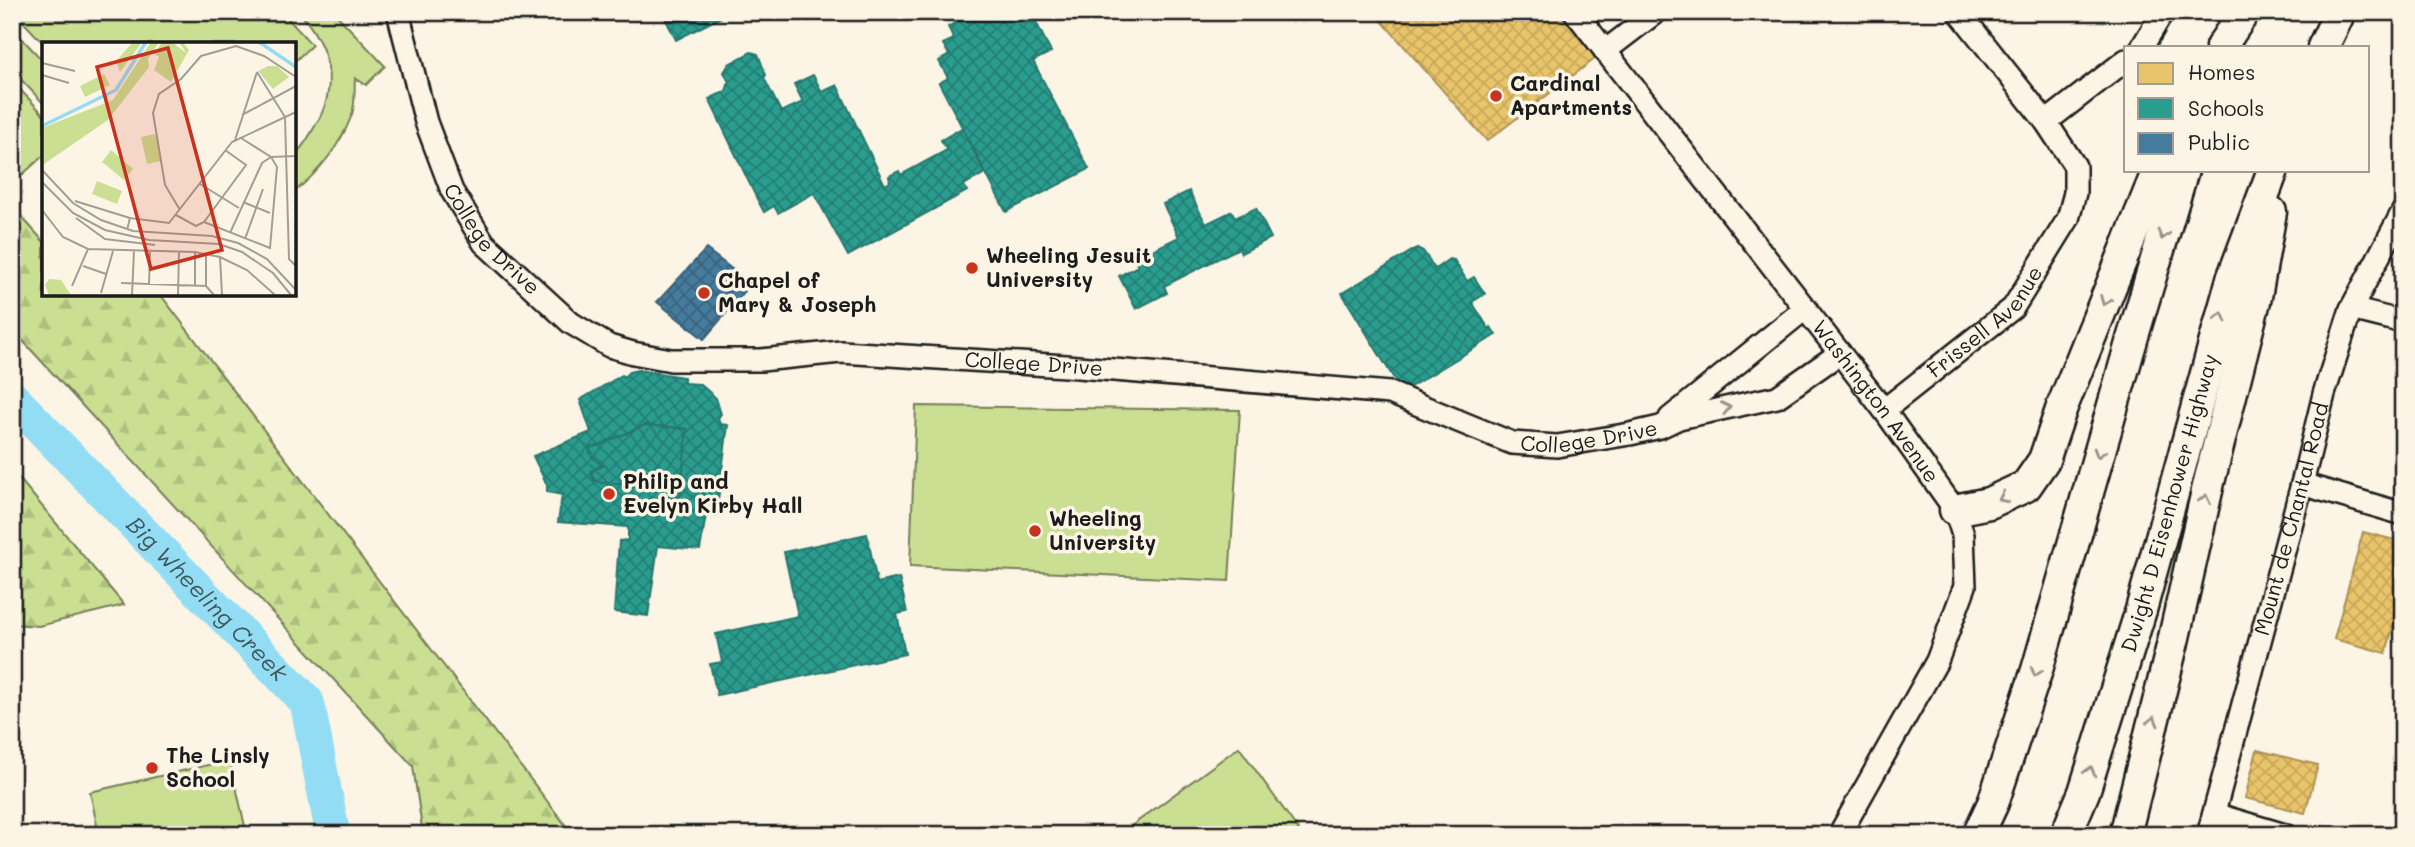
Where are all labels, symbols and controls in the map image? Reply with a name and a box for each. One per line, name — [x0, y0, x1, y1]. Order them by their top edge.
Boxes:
inset map — [42, 42, 296, 296]
legend — [2124, 46, 2370, 172]
text: Homes — [2188, 58, 2255, 85]
place label: Cardinal Apartments — [1510, 69, 1632, 120]
marker: Cardinal Apartments — [1488, 88, 1504, 104]
text: Schools — [2188, 94, 2264, 121]
text: Public — [2188, 128, 2250, 155]
street label: College Drive — [438, 178, 546, 300]
one-way arrow — [2156, 228, 2171, 240]
place label: Wheeling Jesuit University — [986, 241, 1151, 293]
marker: Wheeling Jesuit University — [964, 260, 980, 276]
street label: Frissell Avenue — [1921, 260, 2048, 383]
place label: Chapel of Mary & Joseph — [718, 266, 876, 318]
marker: Chapel of Mary & Joseph — [696, 285, 712, 301]
one-way arrow — [2099, 294, 2113, 306]
one-way arrow — [2213, 311, 2227, 323]
street label: Washington Avenue — [1807, 314, 1946, 487]
street label: College Drive — [964, 345, 1104, 381]
street label: Dwight D Eisenhower Highway — [2114, 351, 2223, 655]
street label: Mount de Chantal Road — [2247, 399, 2333, 638]
one-way arrow — [1720, 402, 1732, 417]
street label: College Drive — [1520, 413, 1660, 458]
one-way arrow — [2093, 447, 2108, 459]
place label: Philip and Evelyn Kirby Hall — [623, 467, 802, 519]
marker: Philip and Evelyn Kirby Hall — [601, 486, 617, 502]
one-way arrow — [1998, 490, 2010, 504]
one-way arrow — [2197, 493, 2211, 505]
place label: Wheeling University — [1049, 504, 1156, 556]
water label: Big Wheeling Creek — [121, 509, 295, 688]
marker: Wheeling University — [1027, 523, 1043, 539]
one-way arrow — [2030, 666, 2045, 678]
one-way arrow — [2145, 715, 2160, 727]
place label: The Linsly School — [166, 741, 270, 792]
marker: The Linsly School — [144, 760, 160, 776]
one-way arrow — [2082, 765, 2097, 777]

